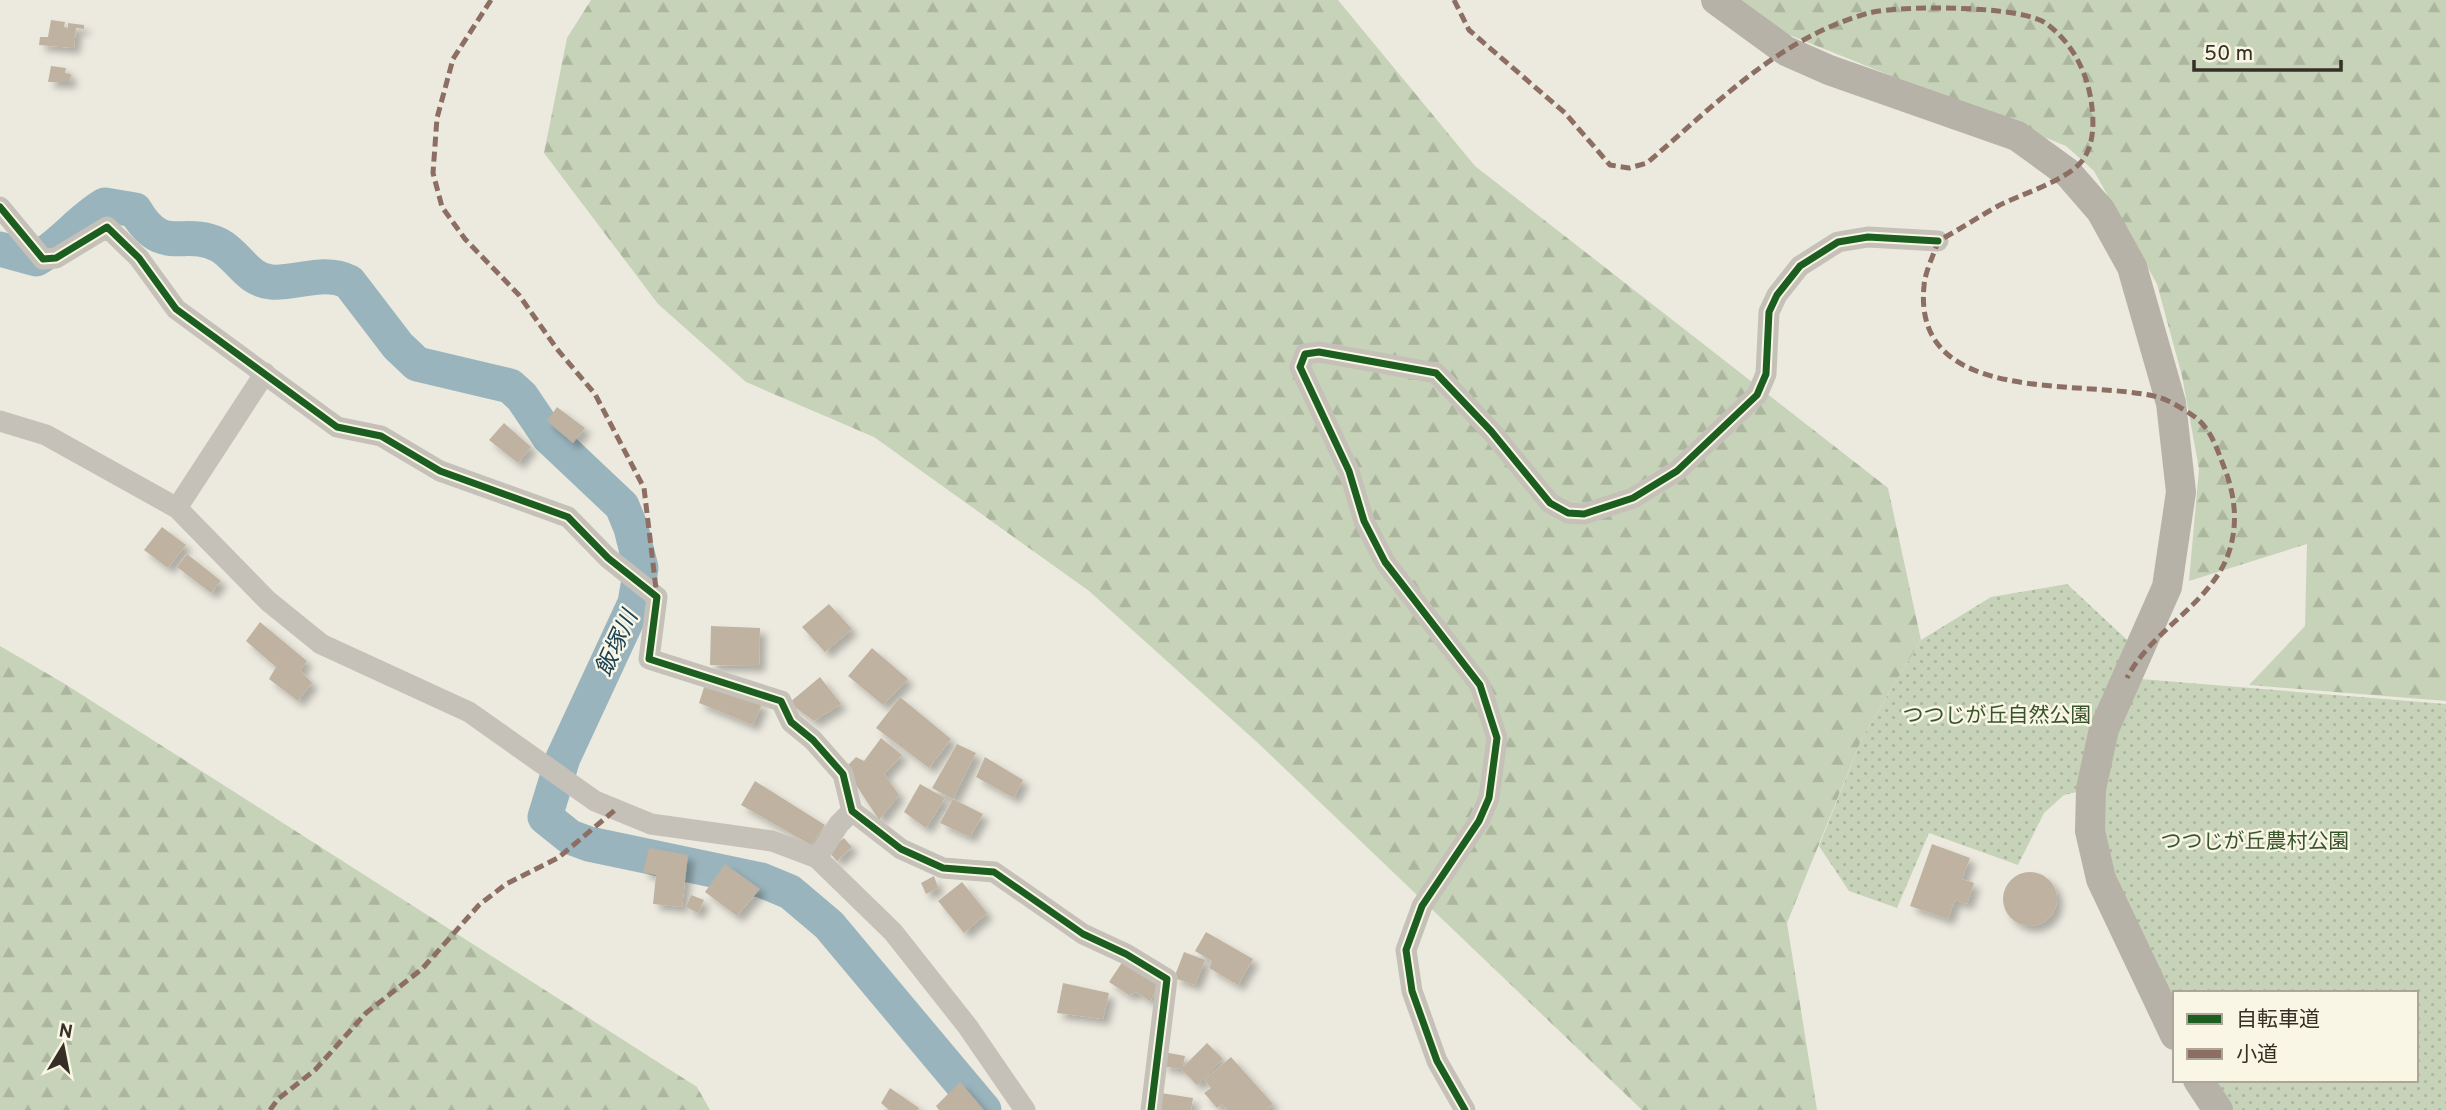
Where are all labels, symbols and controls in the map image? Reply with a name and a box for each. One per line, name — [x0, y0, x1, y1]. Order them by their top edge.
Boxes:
scale bar — [2194, 28, 2341, 72]
text: 50 m — [2204, 41, 2253, 68]
water label: 飯塚川 — [591, 604, 647, 681]
park label: つつじが丘自然公園 — [1903, 703, 2092, 730]
park label: つつじが丘農村公園 — [2161, 829, 2350, 856]
legend — [2173, 991, 2418, 1082]
text: 自転車道 — [2236, 1007, 2320, 1034]
north arrow — [28, 1012, 98, 1082]
text: N — [57, 1019, 74, 1045]
text: 小道 — [2236, 1042, 2278, 1069]

